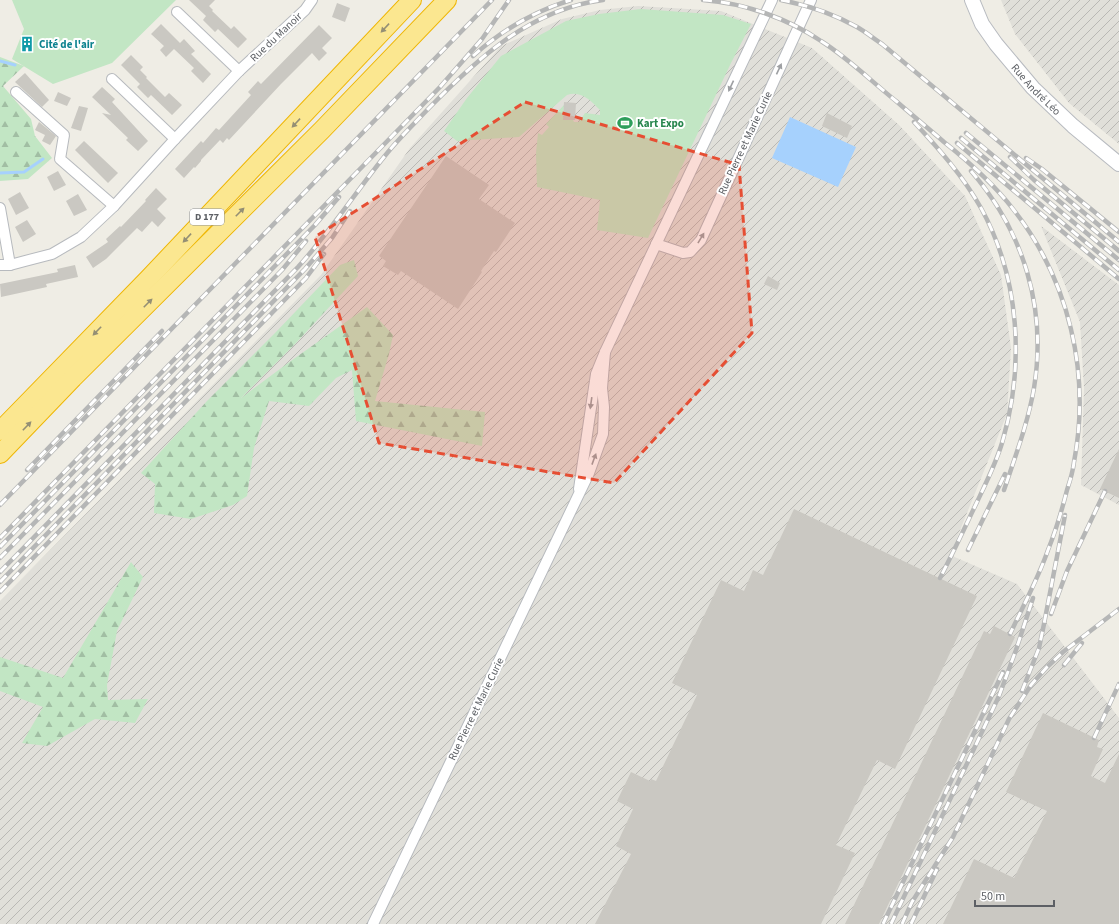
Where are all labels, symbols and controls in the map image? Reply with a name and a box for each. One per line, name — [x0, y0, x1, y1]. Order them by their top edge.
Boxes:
street label: Rue du Manoir — [247, 9, 305, 65]
one-way arrow — [380, 23, 390, 33]
building icon: Cité de l'air — [18, 35, 36, 53]
place label: Cité de l'air — [39, 37, 95, 52]
street label: Rue André Léo — [1008, 60, 1064, 118]
one-way arrow — [776, 64, 782, 75]
one-way arrow — [728, 80, 734, 92]
street label: Rue Pierre et Marie Curie — [714, 88, 776, 197]
sports icon: Kart Expo — [616, 114, 634, 132]
place label: Kart Expo — [637, 116, 684, 131]
one-way arrow — [291, 118, 300, 128]
one-way arrow — [235, 207, 245, 217]
road number: D 177 — [190, 209, 224, 225]
one-way arrow — [697, 232, 704, 244]
one-way arrow — [182, 233, 192, 243]
one-way arrow — [143, 298, 153, 308]
one-way arrow — [92, 326, 102, 336]
one-way arrow — [588, 397, 594, 409]
one-way arrow — [22, 421, 32, 431]
one-way arrow — [592, 453, 598, 465]
street label: Rue Pierre et Marie Curie — [445, 655, 508, 763]
scale bar — [975, 882, 1054, 908]
text: 50 m — [981, 888, 1005, 905]

